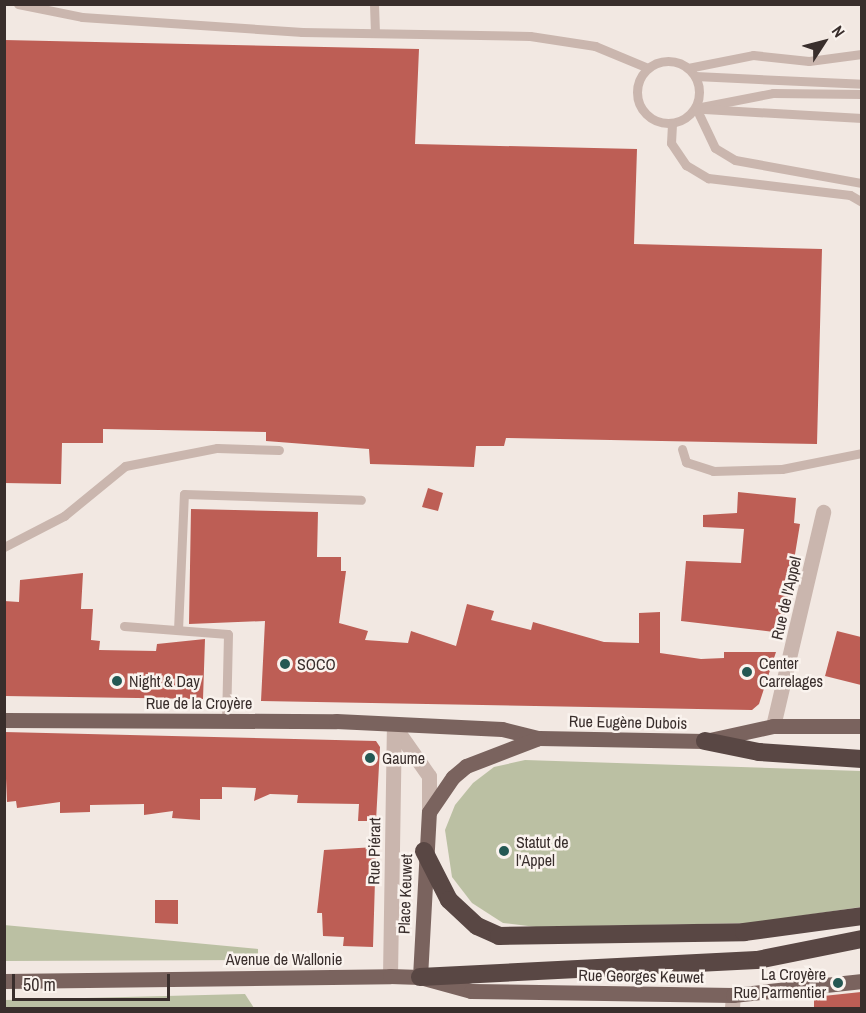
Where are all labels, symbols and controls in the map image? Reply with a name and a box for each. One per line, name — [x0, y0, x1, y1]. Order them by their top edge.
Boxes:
north arrow — [794, 12, 854, 72]
text: N — [827, 21, 850, 42]
street label: Rue de l'Appel — [767, 554, 805, 642]
place label: Center Carrelages — [759, 653, 823, 691]
place label: SOCO — [297, 654, 336, 674]
marker: SOCO — [278, 657, 292, 671]
marker: Center Carrelages — [740, 665, 754, 679]
place label: Night & Day — [129, 671, 200, 691]
marker: Night & Day — [110, 674, 124, 688]
street label: Rue de la Croyère — [146, 693, 252, 713]
street label: Rue Eugène Dubois — [569, 711, 687, 733]
place label: Gaume — [382, 748, 425, 768]
marker: Gaume — [363, 751, 377, 765]
street label: Rue Piérart — [364, 817, 384, 885]
place label: Statut de l'Appel — [516, 832, 569, 870]
marker: Statut de l'Appel — [497, 844, 511, 858]
street label: Place Keuwet — [394, 854, 416, 934]
street label: Avenue de Wallonie — [226, 949, 342, 969]
scale bar — [15, 962, 172, 1000]
place label: La Croyère Rue Parmentier — [733, 964, 826, 1002]
street label: Rue Georges Keuwet — [578, 965, 704, 987]
text: 50 m — [23, 972, 56, 997]
marker: La Croyère Rue Parmentier — [831, 976, 845, 990]

